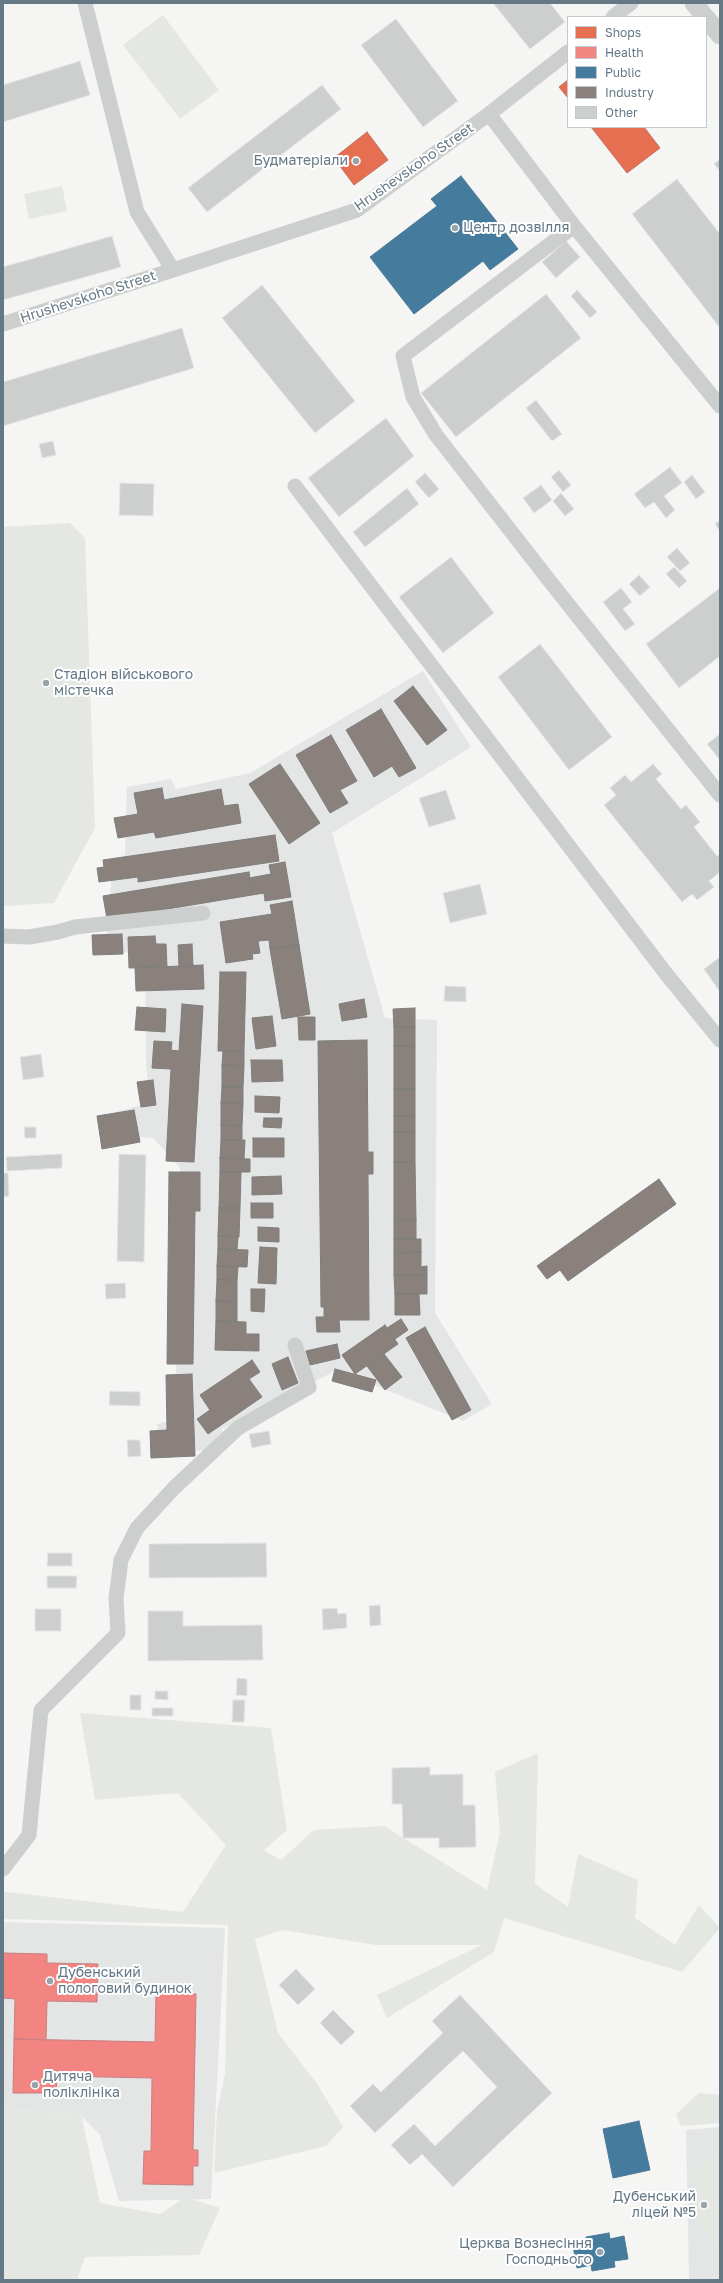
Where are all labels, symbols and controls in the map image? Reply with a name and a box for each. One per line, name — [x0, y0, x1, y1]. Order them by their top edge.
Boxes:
legend — [567, 16, 707, 128]
text: Shops — [605, 25, 641, 40]
text: Health — [605, 45, 644, 60]
text: Public — [605, 65, 641, 80]
text: Industry — [605, 85, 654, 100]
text: Other — [605, 105, 638, 120]
street label: Hrushevskoho Street — [351, 119, 477, 215]
place label: Будматеріали — [254, 153, 348, 169]
marker: Будматеріали — [351, 156, 361, 166]
place label: Центр дозвілля — [463, 220, 569, 236]
marker: Центр дозвілля — [450, 223, 460, 233]
street label: Hrushevskoho Street — [18, 267, 158, 327]
place label: Стадіон військового містечка — [54, 667, 193, 700]
marker: Стадіон військового містечка — [41, 678, 51, 688]
place label: Дубенський пологовий будинок — [58, 1965, 192, 1998]
marker: Дубенський пологовий будинок — [45, 1976, 55, 1986]
place label: Дитяча поліклініка — [43, 2069, 120, 2102]
marker: Дитяча поліклініка — [30, 2080, 40, 2090]
place label: Дубенський ліцей №5 — [613, 2189, 696, 2222]
marker: Дубенський ліцей №5 — [699, 2200, 709, 2210]
place label: Церква Вознесіння Господнього — [459, 2236, 592, 2268]
marker: Церква Вознесіння Господнього — [595, 2247, 605, 2257]

